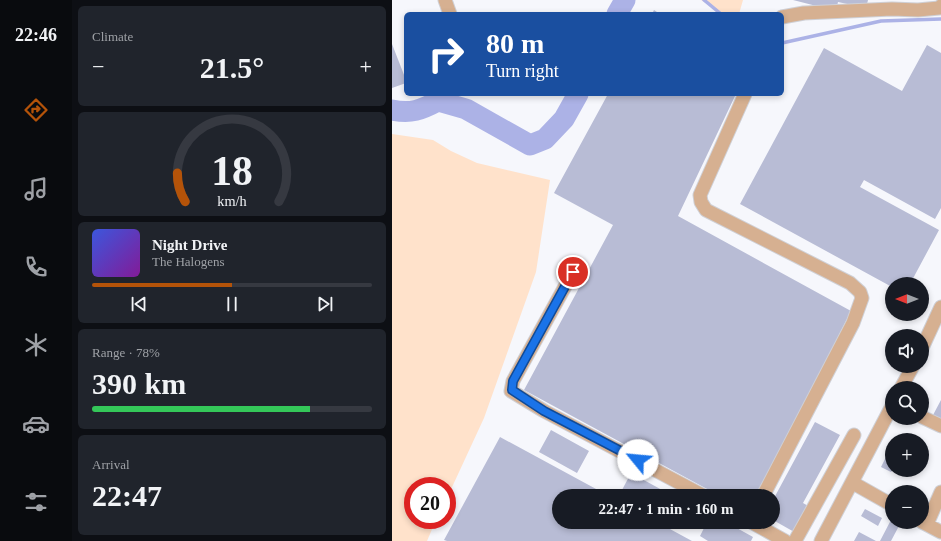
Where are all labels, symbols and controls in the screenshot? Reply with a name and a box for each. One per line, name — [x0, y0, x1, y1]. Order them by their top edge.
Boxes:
text: 22:46 — [15, 25, 57, 45]
icon: right — [420, 28, 472, 80]
text: 80 m — [486, 28, 544, 59]
text: Climate — [92, 29, 133, 44]
text: 21.5° — [200, 51, 264, 84]
text: − — [92, 54, 104, 79]
text: + — [360, 54, 372, 79]
text: Turn right — [486, 61, 559, 81]
icon: directions — [22, 96, 50, 124]
text: 18 — [211, 148, 253, 194]
icon: music — [22, 175, 50, 203]
text: km/h — [217, 193, 247, 209]
text: Night Drive — [152, 237, 227, 253]
icon: phone — [22, 253, 50, 281]
text: The Halogens — [152, 254, 225, 269]
pin — [556, 255, 590, 289]
icon: arrive — [562, 261, 584, 283]
north arrow — [885, 277, 929, 321]
map controls — [885, 277, 929, 529]
icon: previous — [128, 293, 150, 315]
icon: pause — [221, 293, 243, 315]
icon: next — [314, 293, 336, 315]
button: sound — [885, 329, 929, 373]
icon: climate — [22, 331, 50, 359]
text: Range · 78% — [92, 345, 160, 360]
text: 390 km — [92, 367, 186, 400]
button: search — [885, 381, 929, 425]
icon: car — [22, 410, 50, 438]
button: + — [885, 433, 929, 477]
position arrow — [617, 439, 659, 481]
text: Arrival — [92, 457, 130, 472]
speed limit sign: 20 — [404, 477, 456, 529]
text: 22:47 — [92, 479, 162, 512]
button: − — [885, 485, 929, 529]
icon: filters — [22, 488, 50, 516]
text: 22:47 · 1 min · 160 m — [599, 501, 734, 517]

